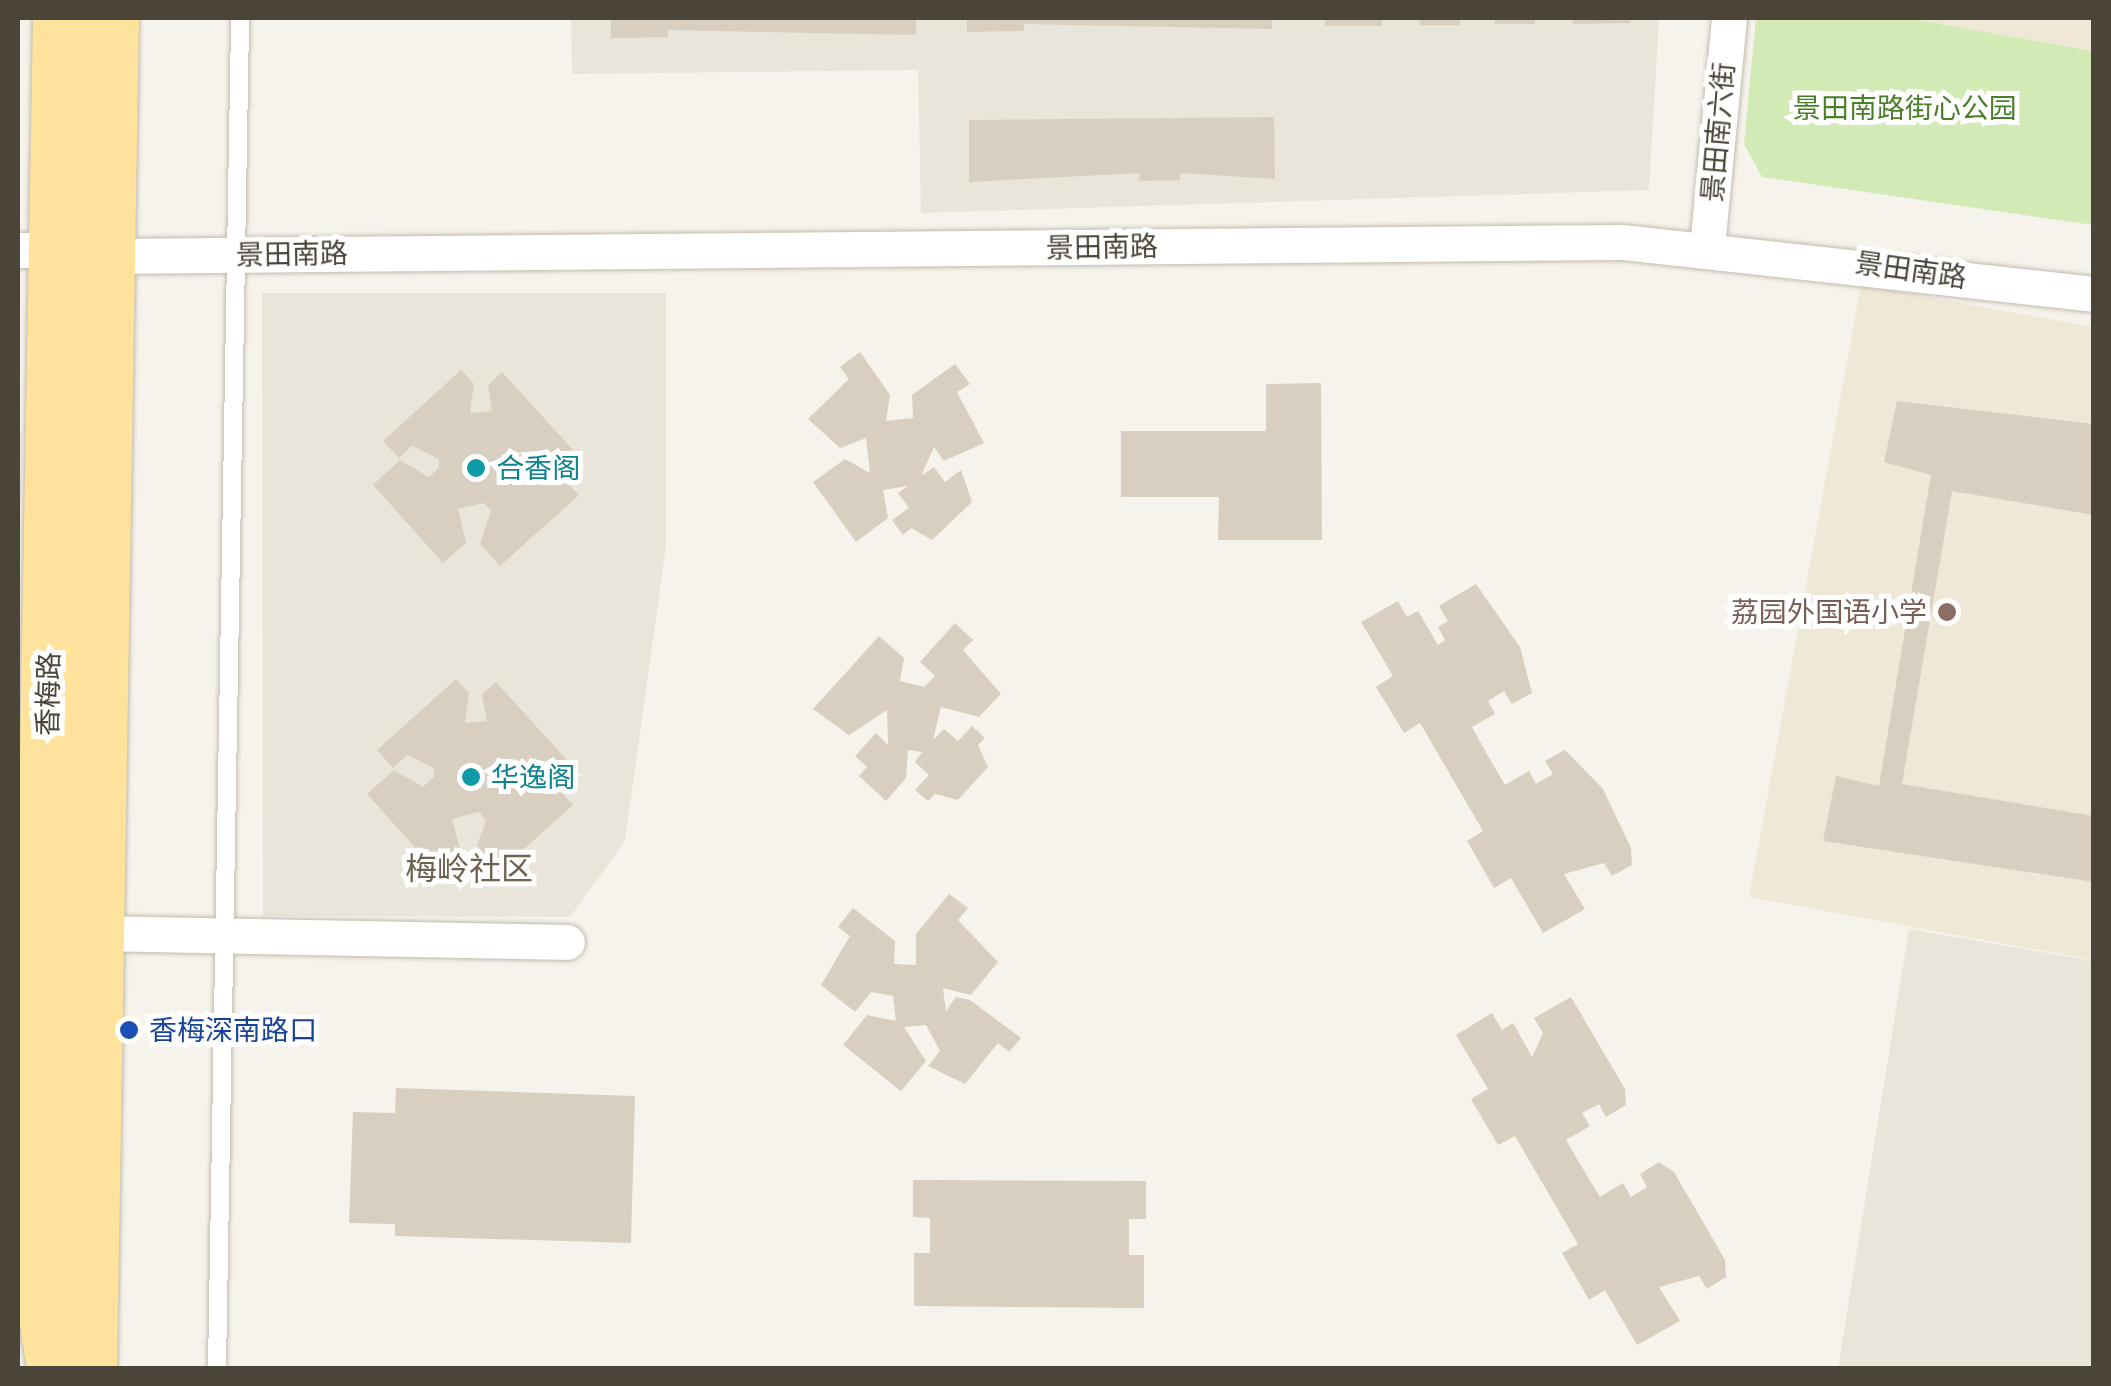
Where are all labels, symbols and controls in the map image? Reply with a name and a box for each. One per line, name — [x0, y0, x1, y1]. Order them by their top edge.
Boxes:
street label: 景田南六街 — [1695, 61, 1741, 203]
park label: 景田南路街心公园 — [1793, 91, 2017, 125]
street label: 景田南路 — [1046, 229, 1158, 265]
street label: 景田南路 — [236, 236, 348, 272]
street label: 景田南路 — [1853, 246, 1969, 294]
place label: 合香阁 — [496, 451, 580, 485]
marker: 合香阁 — [465, 457, 487, 479]
place label: 荔园外国语小学 — [1731, 595, 1927, 629]
marker: 荔园外国语小学 — [1936, 601, 1958, 623]
street label: 香梅路 — [30, 652, 66, 736]
place label: 华逸阁 — [491, 760, 575, 794]
marker: 华逸阁 — [460, 766, 482, 788]
district label: 梅岭社区 — [405, 850, 533, 888]
place label: 香梅深南路口 — [149, 1013, 317, 1047]
marker: 香梅深南路口 — [118, 1019, 140, 1041]

